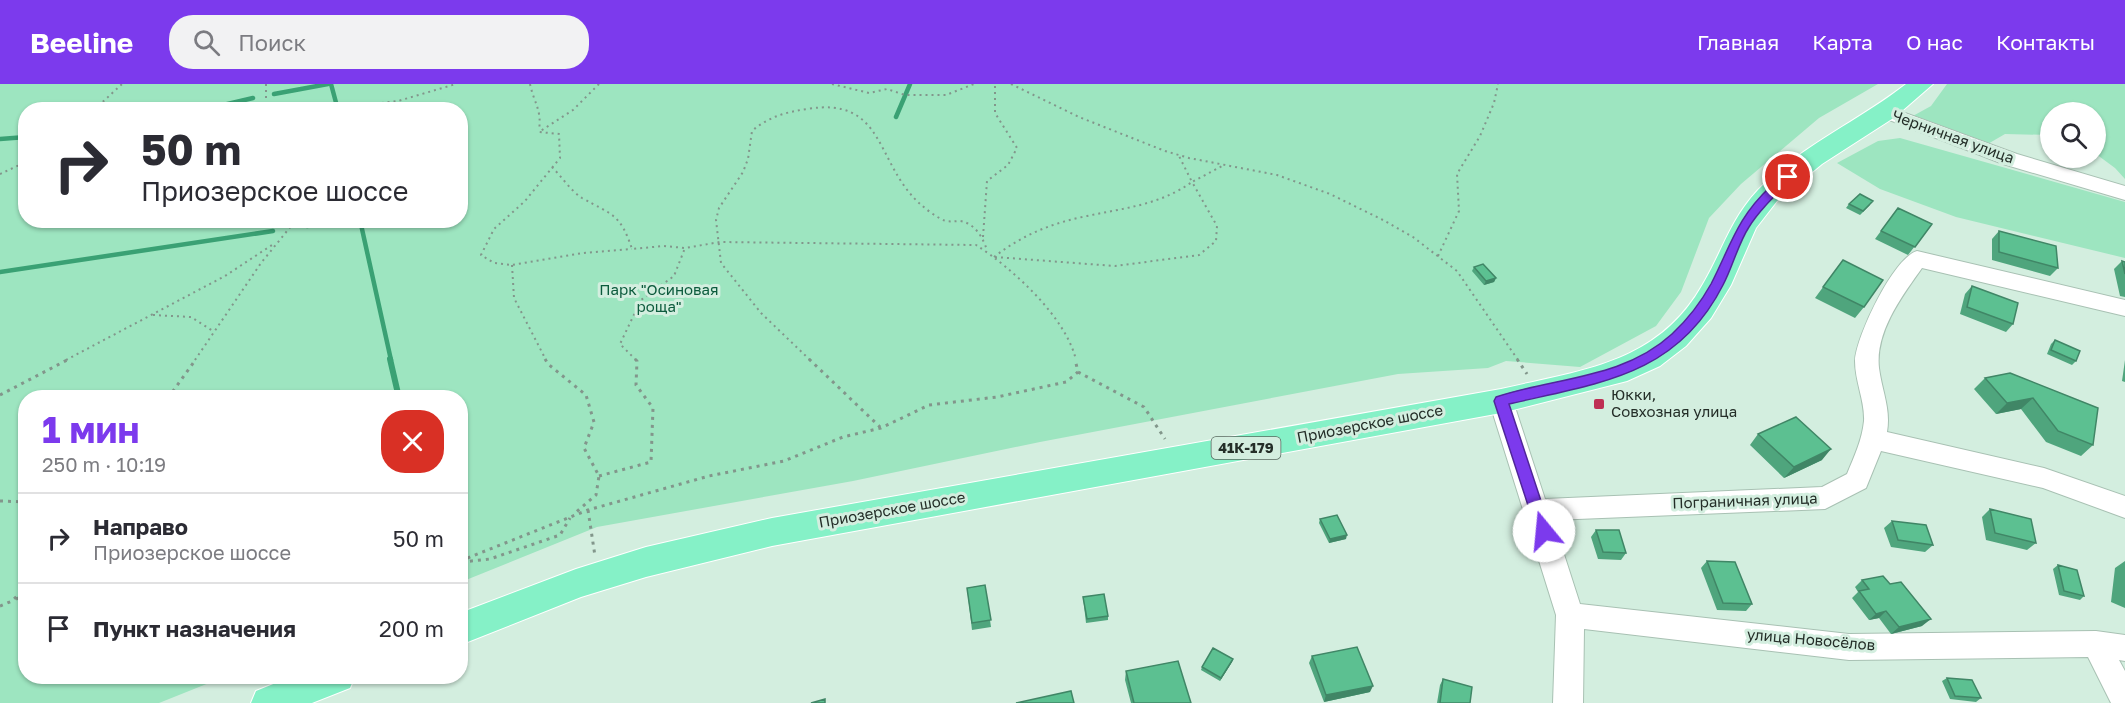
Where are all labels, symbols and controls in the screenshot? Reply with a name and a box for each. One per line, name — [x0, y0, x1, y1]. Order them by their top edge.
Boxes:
search box — [169, 15, 589, 69]
text: Beeline — [30, 26, 133, 59]
icon: search — [190, 26, 223, 59]
text: Поиск — [238, 29, 306, 56]
text: Главная — [1697, 29, 1779, 55]
text: Карта — [1812, 29, 1873, 55]
text: О нас — [1906, 29, 1963, 55]
text: Контакты — [1996, 29, 2095, 55]
map controls — [2040, 102, 2106, 168]
button: search — [2040, 102, 2106, 168]
street label: Черничная улица — [1890, 106, 2017, 166]
text: 50 m — [141, 124, 241, 174]
icon: right — [42, 126, 120, 204]
pin — [1762, 151, 1813, 202]
icon: arrive — [1771, 160, 1804, 193]
text: Приозерское шоссе — [141, 175, 408, 207]
park label: Парк "Осиновая роща" — [599, 280, 719, 315]
place label: Юкки, Совхозная улица — [1611, 385, 1737, 420]
marker: Юкки, Совхозная улица — [1592, 397, 1606, 411]
street label: Приозерское шоссе — [1295, 400, 1445, 446]
text: 1 мин — [42, 408, 139, 451]
button: close — [381, 410, 444, 473]
road number: 41К-179 — [1212, 437, 1280, 459]
text: 250 m · 10:19 — [42, 452, 166, 476]
street label: Приозерское шоссе — [817, 487, 967, 531]
street label: Пограничная улица — [1672, 488, 1818, 512]
position arrow — [1512, 499, 1576, 563]
text: Направо — [93, 513, 188, 540]
icon: right — [42, 522, 75, 555]
text: 50 m — [393, 525, 444, 552]
text: Приозерское шоссе — [93, 540, 291, 564]
icon: arrive — [42, 612, 75, 645]
text: Пункт назначения — [93, 615, 296, 642]
text: 200 m — [379, 615, 444, 642]
street label: улица Новосёлов — [1746, 624, 1876, 654]

